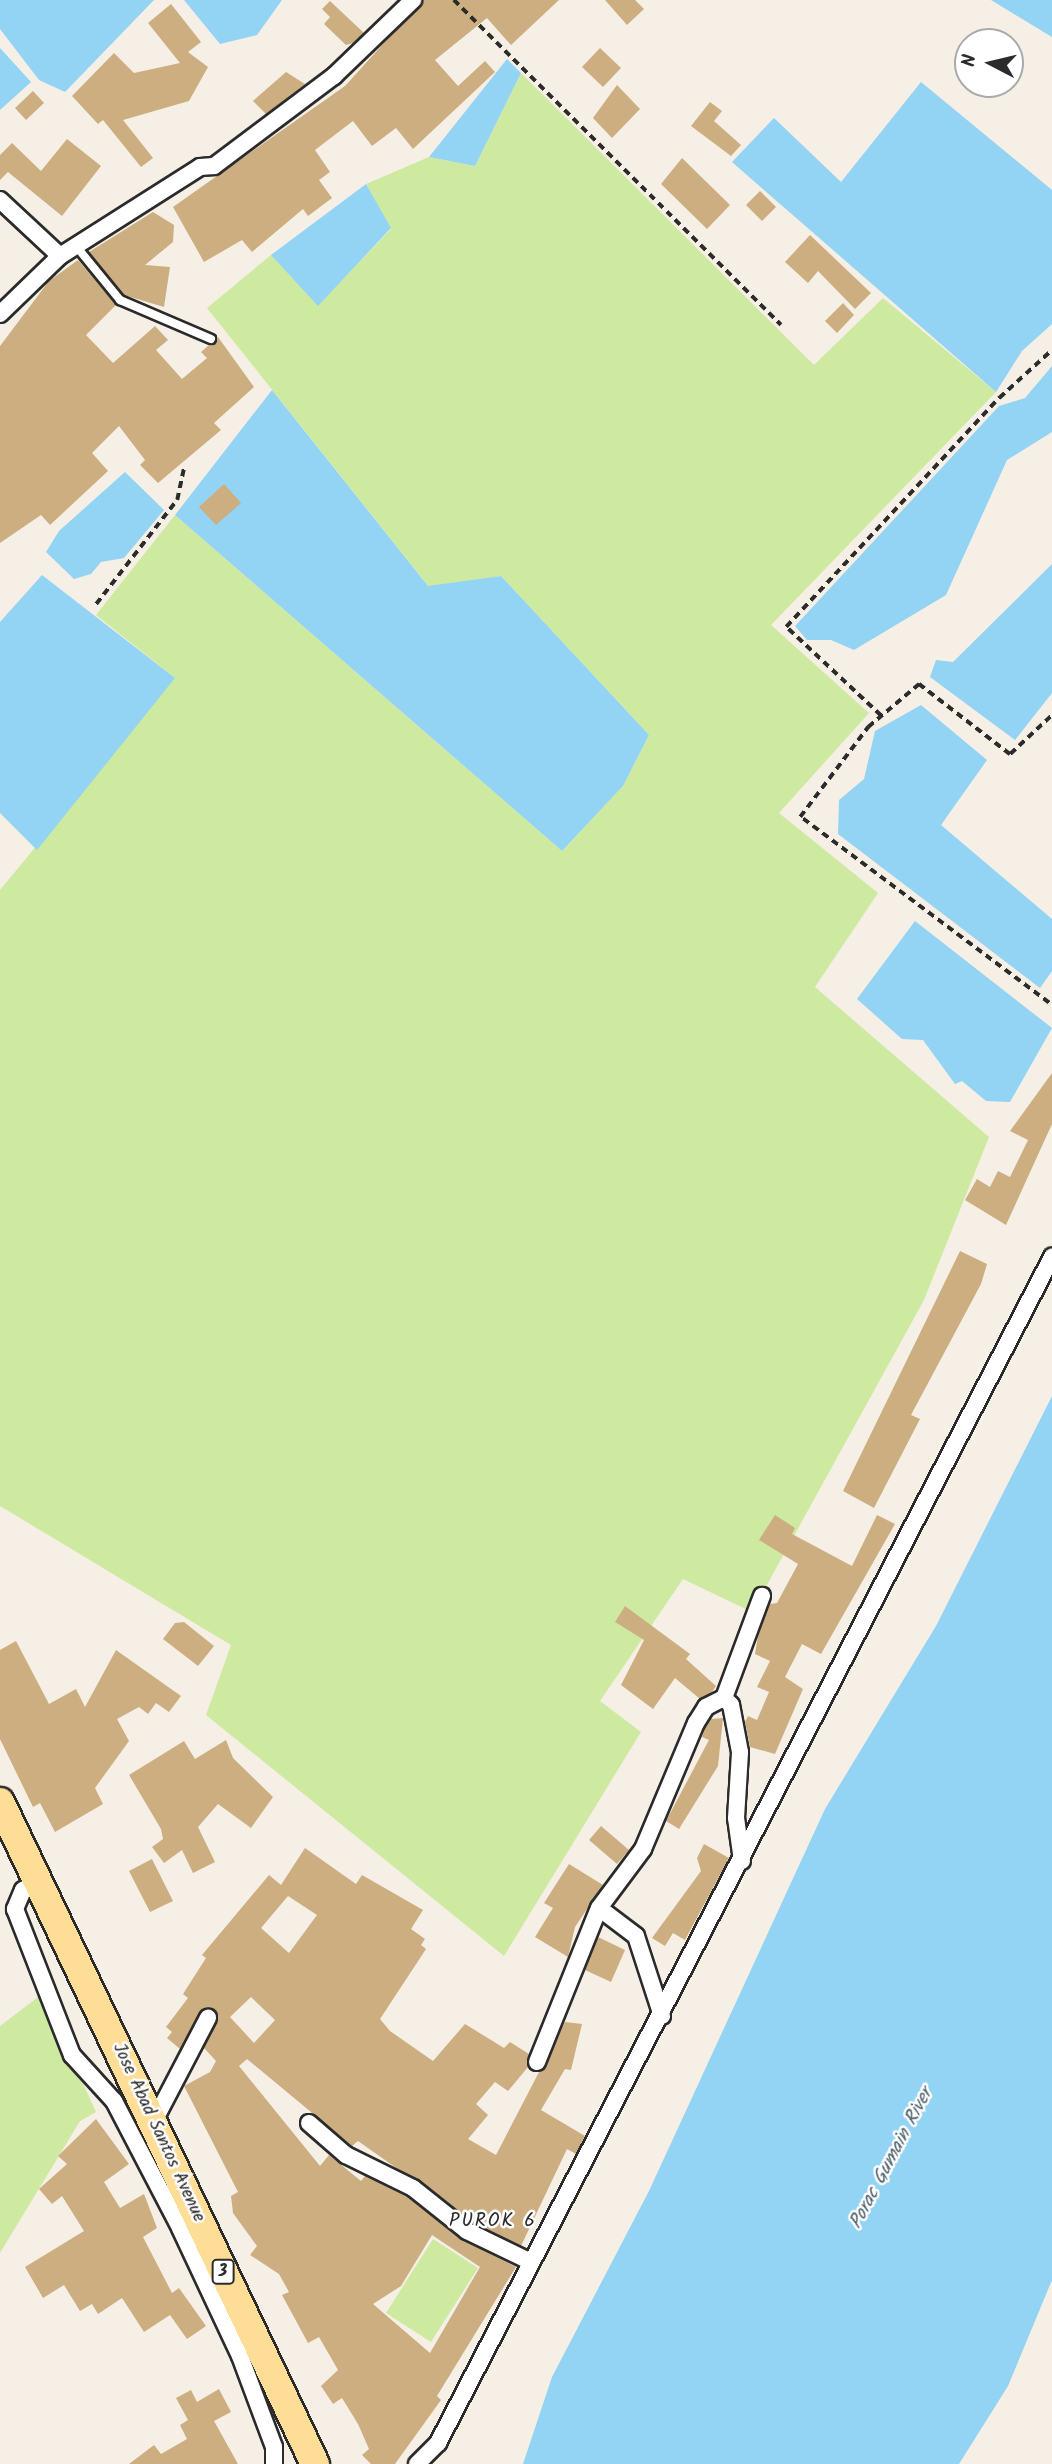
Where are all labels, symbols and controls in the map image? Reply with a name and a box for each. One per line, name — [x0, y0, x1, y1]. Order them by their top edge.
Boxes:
north arrow — [954, 28, 1024, 98]
text: N — [955, 53, 986, 68]
street label: Jose Abad Santos Avenue — [107, 2040, 209, 2226]
water label: Porac Gumain River — [845, 2085, 939, 2233]
district label: PUROK 6 — [450, 2211, 536, 2233]
road number: 3 — [211, 2260, 235, 2284]

